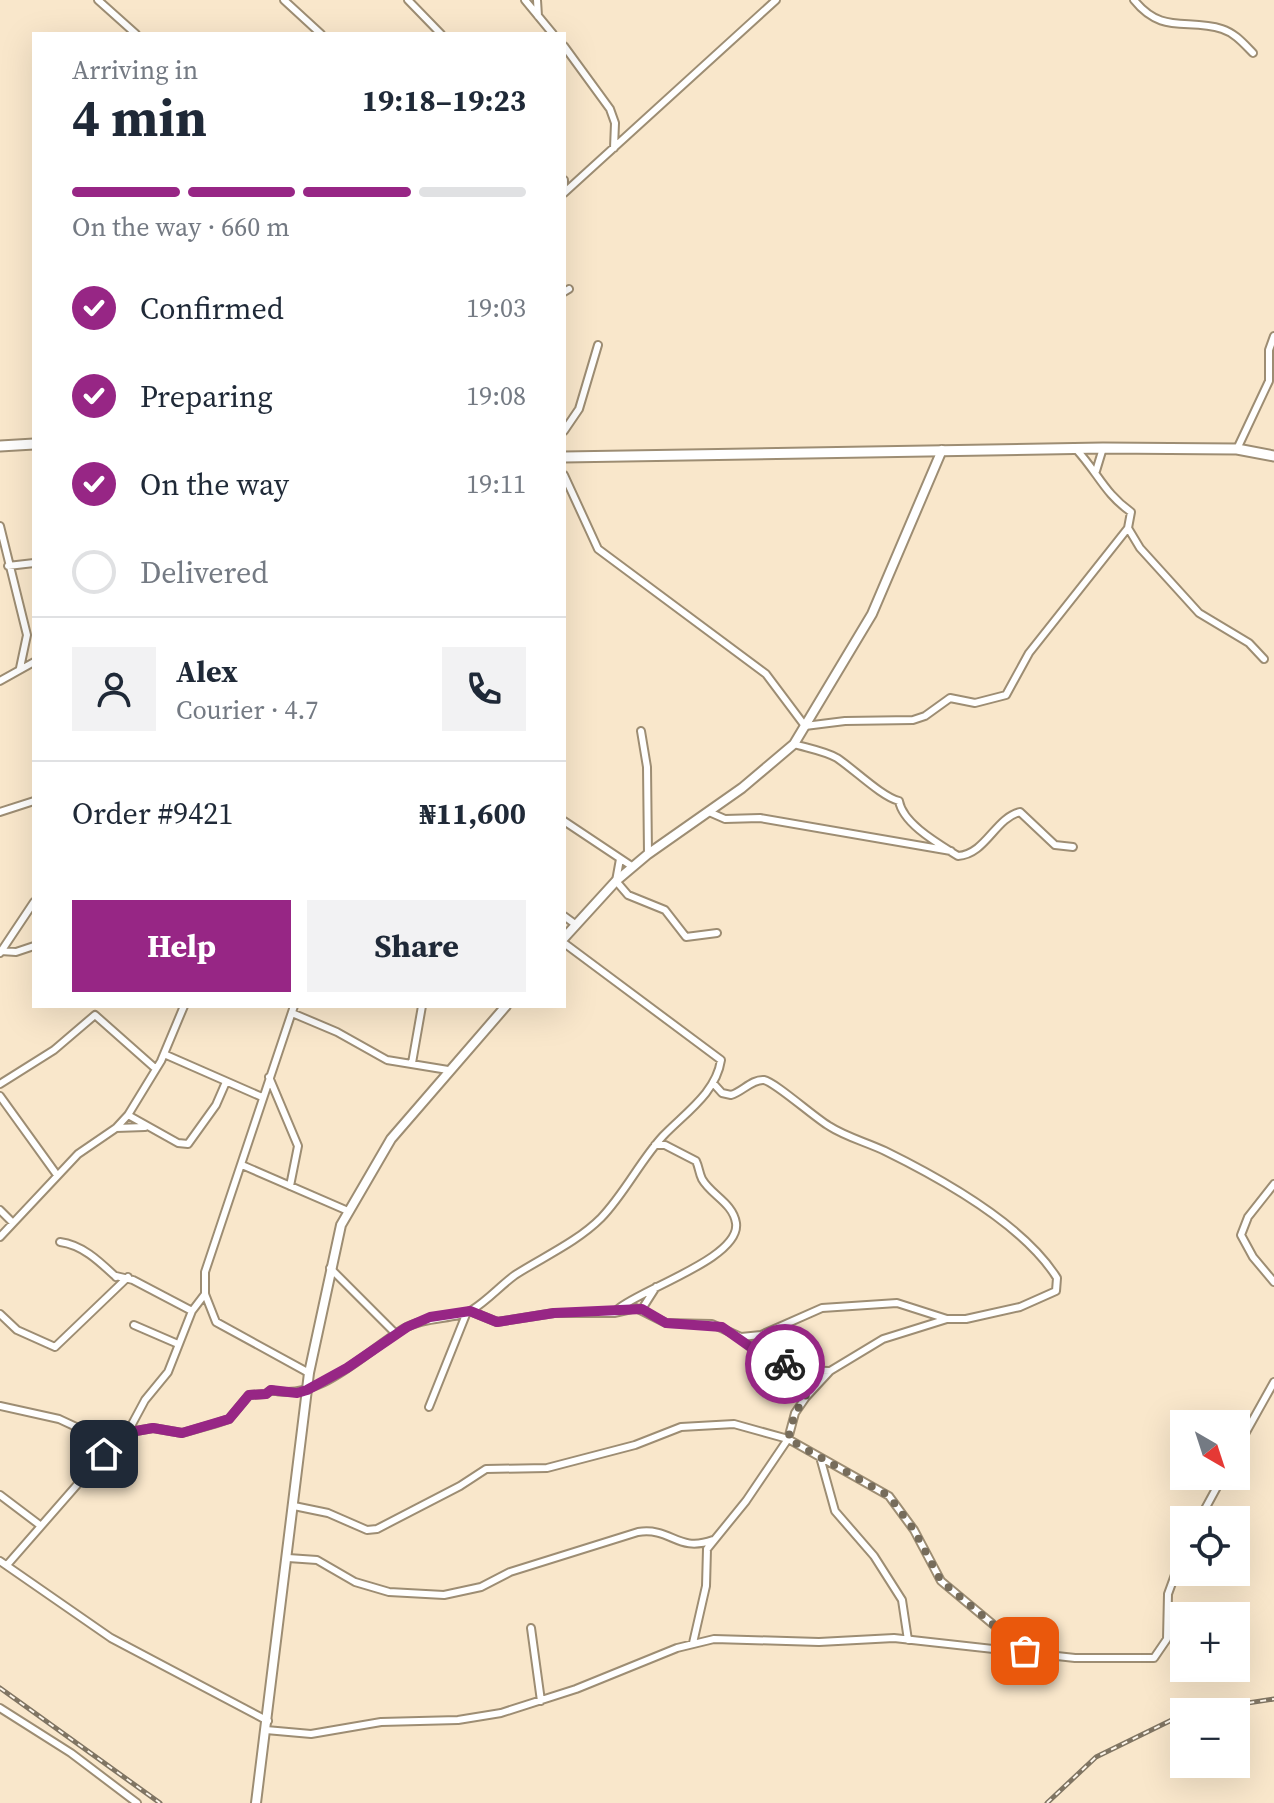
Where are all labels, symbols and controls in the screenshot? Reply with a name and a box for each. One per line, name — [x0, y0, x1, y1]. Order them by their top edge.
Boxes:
text: Arriving in — [72, 52, 198, 88]
text: 19:18–19:23 — [362, 80, 526, 121]
text: 4 min — [72, 82, 207, 153]
text: On the way · 660 m — [72, 209, 290, 245]
icon: check — [72, 286, 116, 330]
text: Confirmed — [140, 288, 284, 329]
text: 19:03 — [466, 290, 526, 326]
icon: check — [72, 374, 116, 418]
text: Preparing — [140, 376, 273, 417]
text: 19:08 — [466, 378, 526, 414]
icon: check — [72, 462, 116, 506]
text: On the way — [140, 464, 289, 505]
text: 19:11 — [466, 466, 526, 502]
text: Delivered — [140, 552, 268, 593]
button: person — [72, 647, 156, 731]
button: phone — [442, 647, 526, 731]
text: Alex — [176, 651, 238, 692]
text: Courier · 4.7 — [176, 692, 318, 728]
text: Order #9421 — [72, 793, 233, 834]
text: ₦11,600 — [419, 793, 526, 834]
button: Help — [72, 900, 291, 992]
button: Share — [307, 900, 526, 992]
courier — [745, 1324, 825, 1404]
icon: bike — [763, 1342, 807, 1386]
north arrow — [1170, 1410, 1250, 1490]
map controls — [1170, 1410, 1250, 1778]
pin — [70, 1420, 138, 1488]
icon: home — [82, 1432, 126, 1476]
button: locate — [1170, 1506, 1250, 1586]
button: + — [1170, 1602, 1250, 1682]
pin — [991, 1617, 1059, 1685]
icon: bag — [1003, 1629, 1047, 1673]
button: − — [1170, 1698, 1250, 1778]

